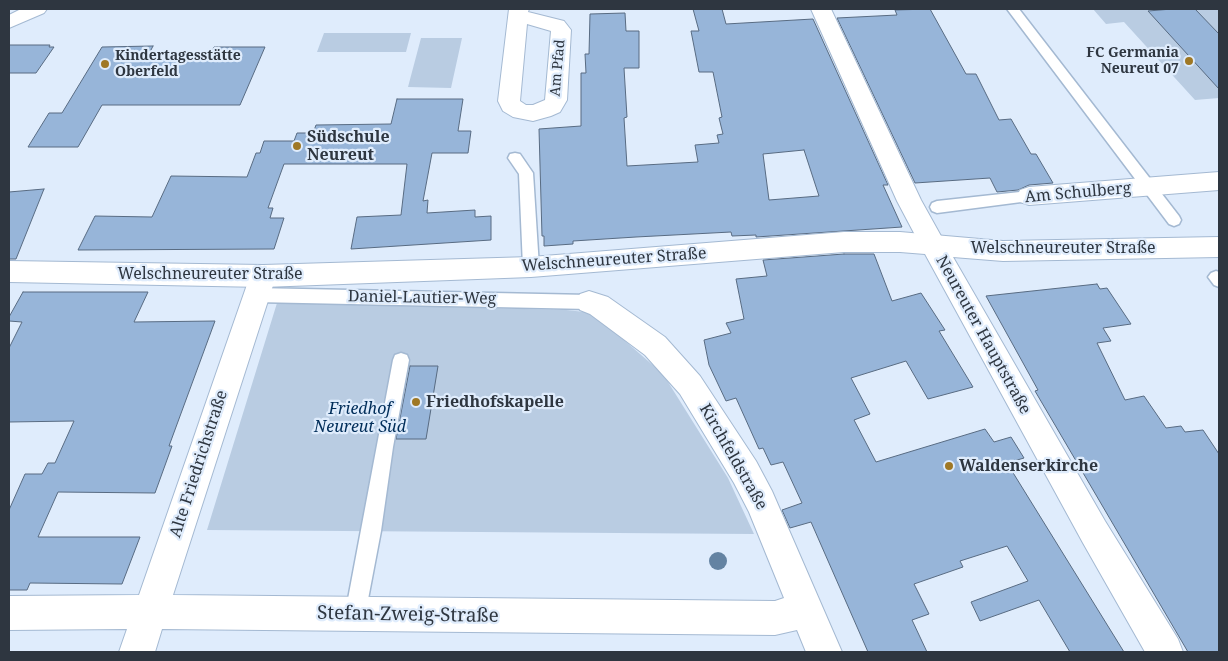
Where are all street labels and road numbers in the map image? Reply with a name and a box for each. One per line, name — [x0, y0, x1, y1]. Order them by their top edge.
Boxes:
street label: Am Pfad — [547, 39, 569, 97]
street label: Am Schulberg — [1024, 179, 1132, 207]
street label: Welschneureuter Straße — [970, 238, 1156, 258]
street label: Welschneureuter Straße — [521, 244, 707, 276]
street label: Neureuter Hauptstraße — [931, 252, 1035, 418]
street label: Welschneureuter Straße — [117, 264, 303, 284]
street label: Daniel-Lautier-Weg — [348, 287, 496, 309]
street label: Alte Friedrichstraße — [166, 388, 232, 540]
street label: Kirchfeldstraße — [695, 401, 771, 513]
street label: Stefan-Zweig-Straße — [317, 602, 499, 628]

